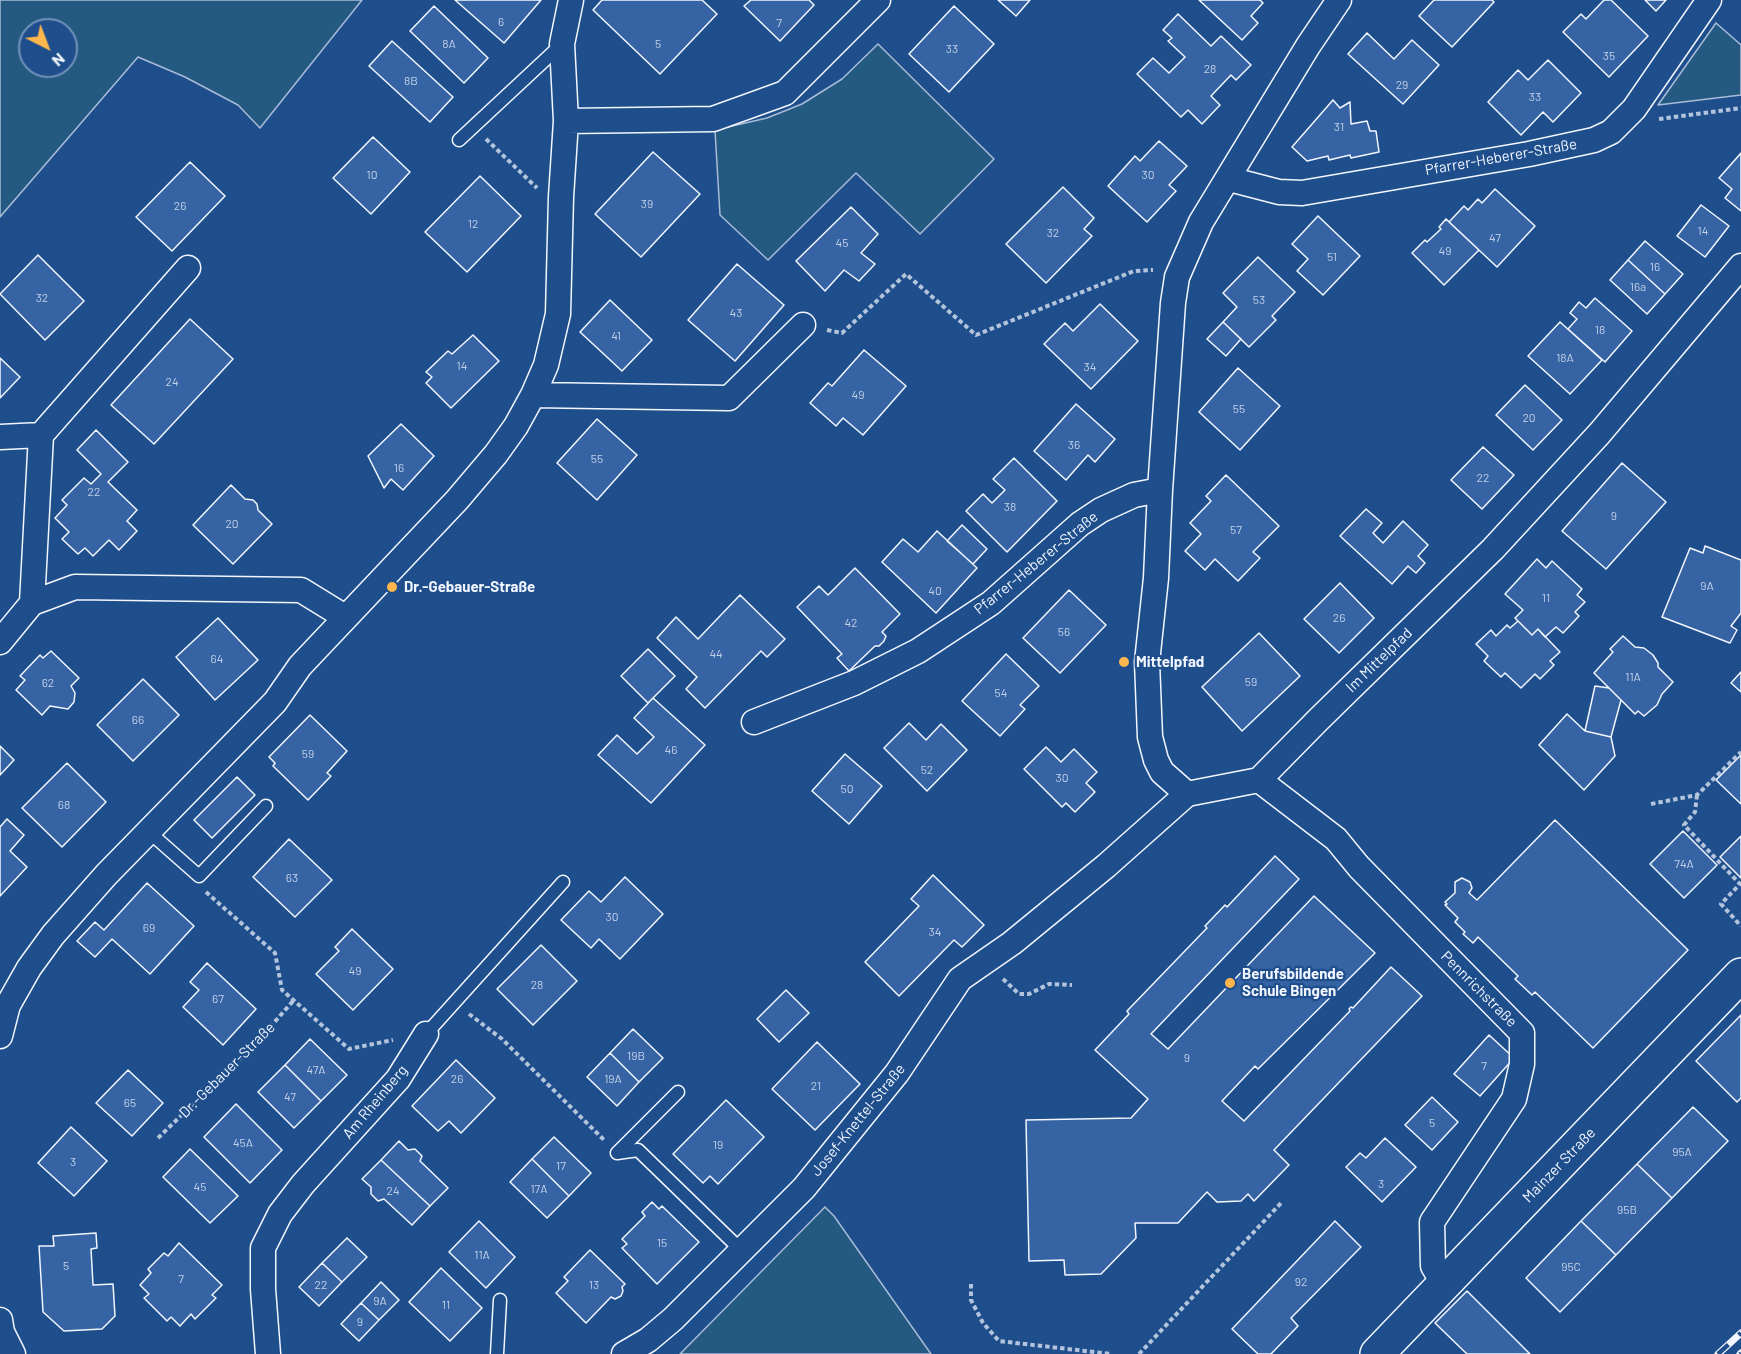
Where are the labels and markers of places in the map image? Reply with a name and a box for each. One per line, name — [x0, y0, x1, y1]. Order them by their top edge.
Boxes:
place label: Dr.-Gebauer-Straße — [404, 578, 535, 596]
marker: Dr.-Gebauer-Straße — [385, 580, 399, 594]
place label: Mittelpfad — [1136, 653, 1204, 671]
marker: Mittelpfad — [1117, 655, 1131, 669]
place label: Berufsbildende Schule Bingen — [1242, 965, 1344, 1000]
marker: Berufsbildende Schule Bingen — [1223, 976, 1237, 990]

